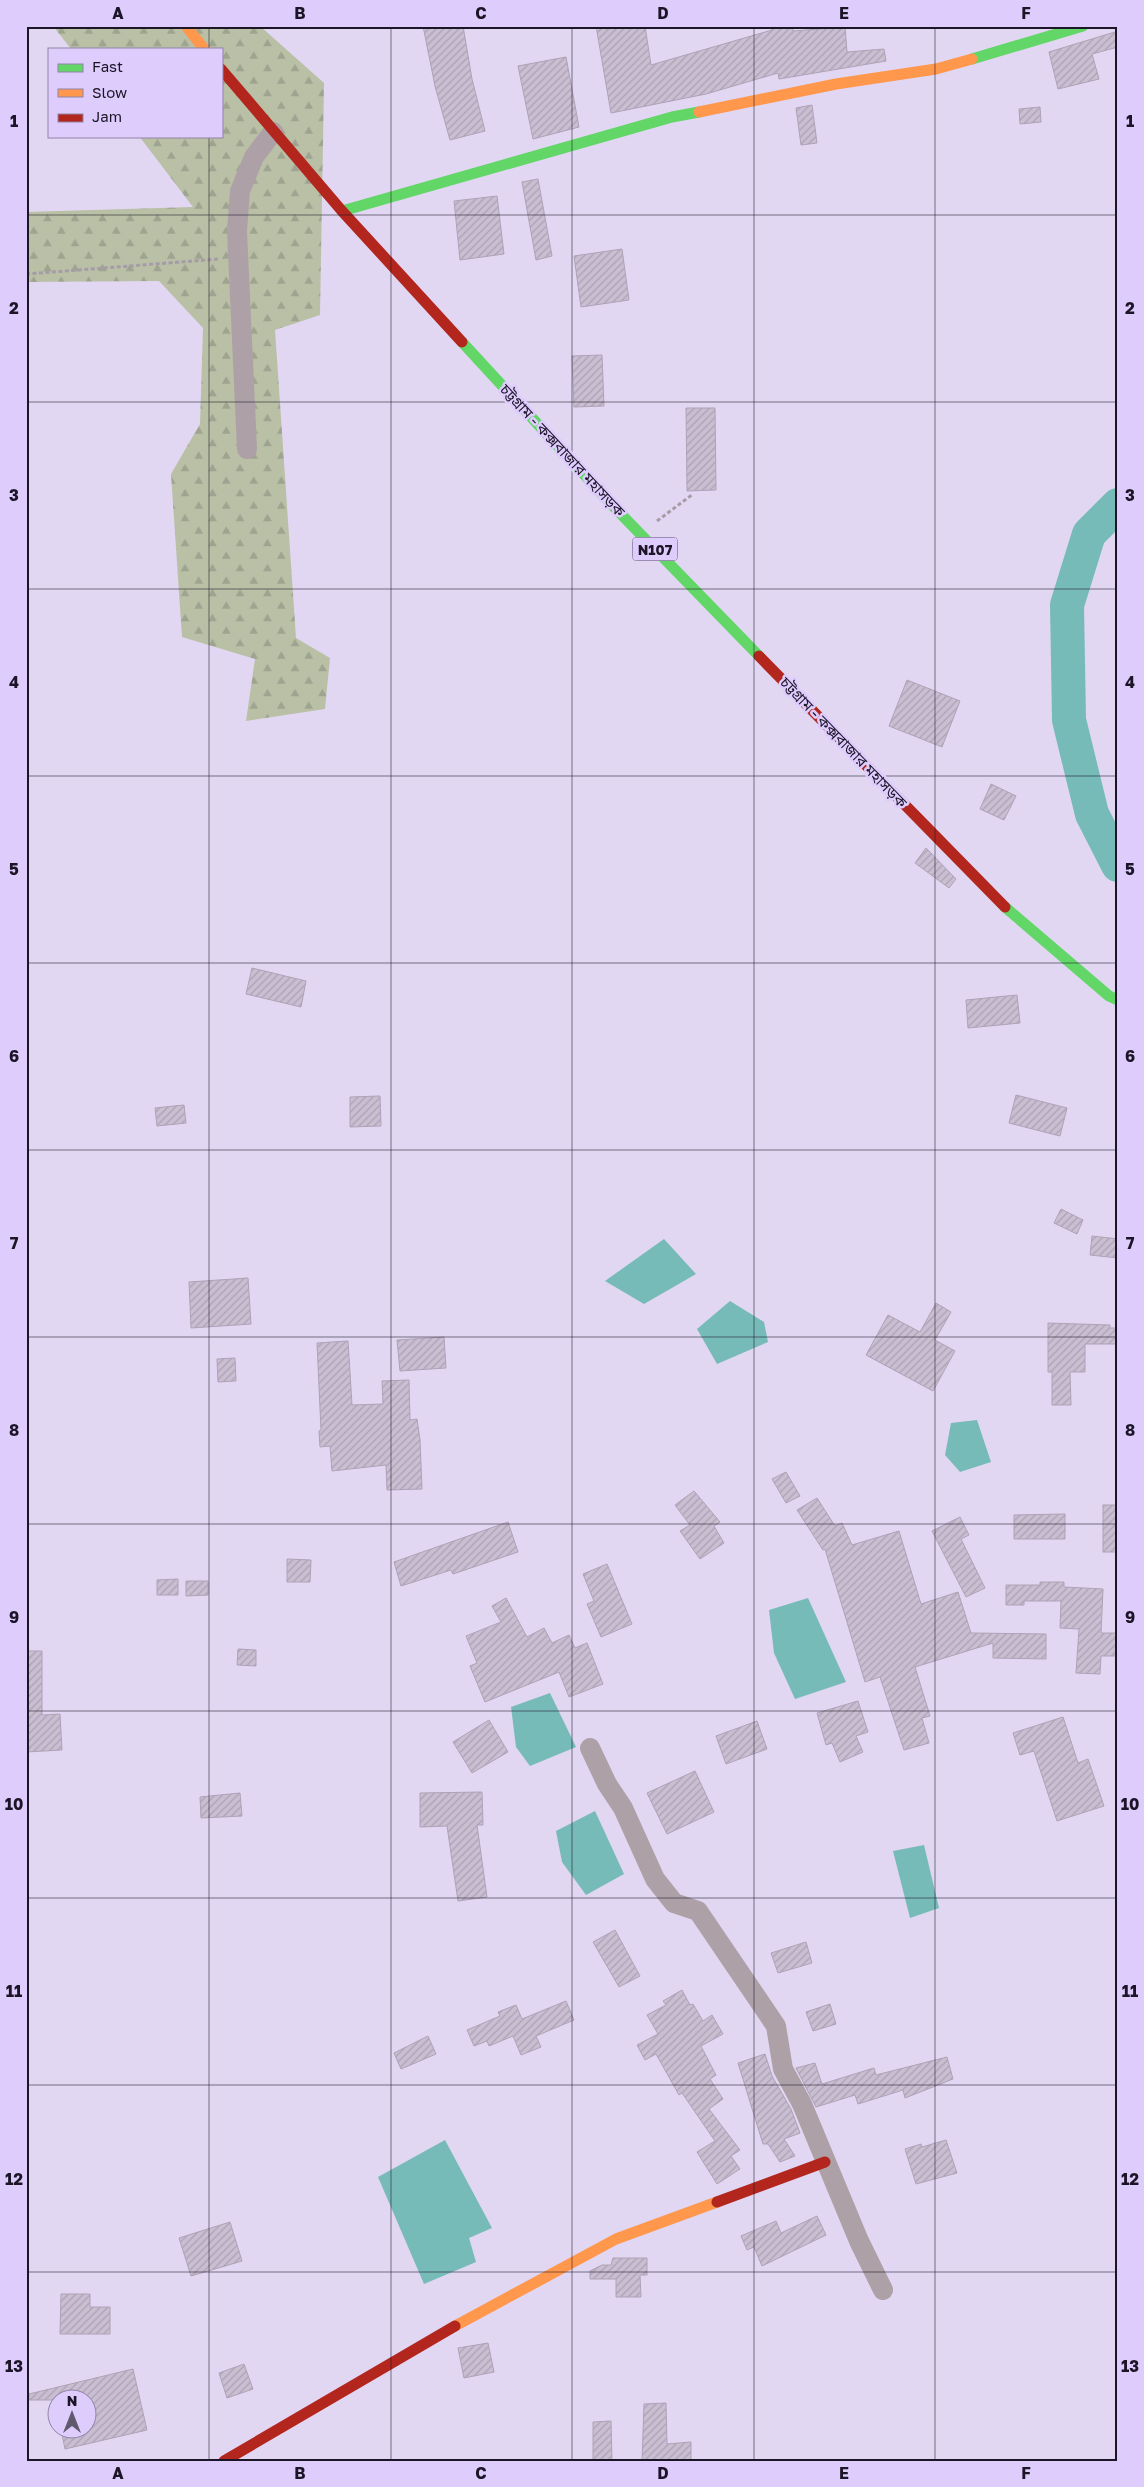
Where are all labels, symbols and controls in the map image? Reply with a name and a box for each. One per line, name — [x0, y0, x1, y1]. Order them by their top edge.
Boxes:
text: A — [112, 3, 124, 23]
text: B — [294, 3, 306, 23]
text: C — [475, 3, 487, 23]
text: D — [657, 3, 669, 23]
text: E — [839, 3, 849, 23]
text: F — [1021, 3, 1031, 23]
legend — [48, 48, 222, 138]
text: Fast — [92, 57, 123, 75]
text: Slow — [92, 83, 127, 101]
text: Jam — [92, 107, 122, 125]
text: 1 — [10, 111, 18, 131]
text: 1 — [1126, 111, 1134, 131]
text: 2 — [9, 298, 19, 318]
text: 2 — [1125, 298, 1135, 318]
street label: চট্টগ্রাম - কক্সবাজার মহাসড়ক — [496, 379, 630, 521]
text: 3 — [9, 485, 19, 505]
text: 3 — [1125, 485, 1135, 505]
road number: N107 — [632, 538, 678, 560]
text: 4 — [9, 672, 19, 692]
street label: চট্টগ্রাম - কক্সবাজার মহাসড়ক — [776, 672, 912, 812]
text: 4 — [1125, 672, 1135, 692]
text: 5 — [9, 859, 19, 879]
text: 5 — [1125, 859, 1135, 879]
text: 6 — [9, 1046, 19, 1066]
text: 6 — [1125, 1046, 1135, 1066]
text: 7 — [10, 1233, 19, 1253]
text: 7 — [1126, 1233, 1135, 1253]
text: 8 — [9, 1420, 19, 1440]
text: 8 — [1125, 1420, 1135, 1440]
text: 9 — [9, 1607, 19, 1627]
text: 9 — [1125, 1607, 1135, 1627]
text: 10 — [5, 1794, 23, 1814]
text: 10 — [1121, 1794, 1139, 1814]
text: 11 — [6, 1981, 22, 2001]
text: 11 — [1122, 1981, 1138, 2001]
text: 12 — [5, 2169, 23, 2189]
text: 12 — [1121, 2169, 1139, 2189]
text: 13 — [5, 2356, 23, 2376]
text: 13 — [1121, 2356, 1139, 2376]
north arrow — [48, 2390, 98, 2440]
text: N — [67, 2392, 77, 2409]
text: A — [112, 2463, 124, 2483]
text: B — [294, 2463, 306, 2483]
text: C — [475, 2463, 487, 2483]
text: D — [657, 2463, 669, 2483]
text: E — [839, 2463, 849, 2483]
text: F — [1021, 2463, 1031, 2483]

